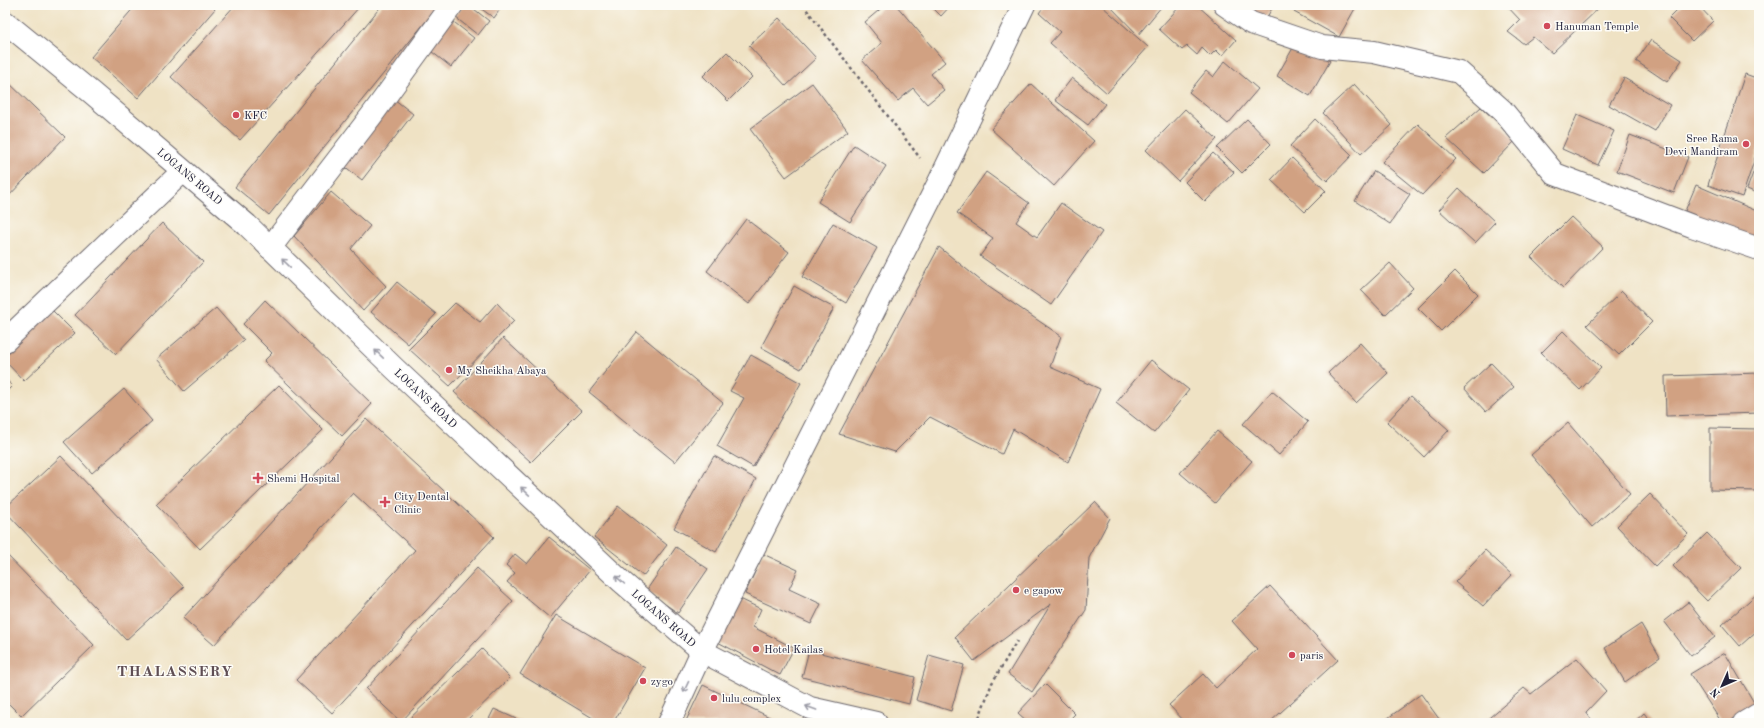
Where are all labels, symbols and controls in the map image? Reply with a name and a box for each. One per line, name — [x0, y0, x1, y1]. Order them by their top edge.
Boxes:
marker: Hanuman Temple — [1542, 21, 1552, 31]
place label: Hanuman Temple — [1555, 22, 1639, 33]
marker: KFC — [231, 110, 241, 120]
place label: KFC — [244, 111, 267, 122]
place label: Sree Rama Devi Mandiram — [1664, 134, 1739, 158]
marker: Sree Rama Devi Mandiram — [1741, 139, 1751, 149]
street label: LOGANS ROAD — [154, 147, 224, 208]
one-way arrow — [281, 259, 291, 268]
one-way arrow — [374, 349, 384, 359]
marker: My Sheikha Abaya — [444, 365, 454, 375]
place label: My Sheikha Abaya — [457, 366, 547, 377]
street label: LOGANS ROAD — [391, 367, 459, 431]
marker: Shemi Hospital — [252, 472, 264, 484]
place label: Shemi Hospital — [267, 474, 339, 485]
one-way arrow — [520, 486, 530, 496]
place label: City Dental Clinic — [394, 492, 449, 516]
marker: City Dental Clinic — [379, 496, 391, 508]
one-way arrow — [615, 575, 625, 585]
marker: e gapow — [1011, 585, 1021, 595]
place label: e gapow — [1024, 586, 1063, 597]
street label: LOGANS ROAD — [629, 588, 698, 650]
marker: Hotel Kailas — [751, 644, 761, 654]
place label: Hotel Kailas — [764, 645, 823, 656]
marker: paris — [1287, 650, 1297, 660]
place label: paris — [1300, 651, 1324, 662]
district label: THALASSERY — [117, 665, 233, 680]
north arrow — [1702, 666, 1742, 706]
marker: zygo — [638, 676, 648, 686]
place label: zygo — [651, 677, 673, 688]
one-way arrow — [682, 680, 689, 692]
text: N — [1709, 685, 1723, 699]
marker: lulu complex — [709, 693, 719, 703]
place label: lulu complex — [722, 694, 781, 705]
one-way arrow — [805, 703, 817, 711]

